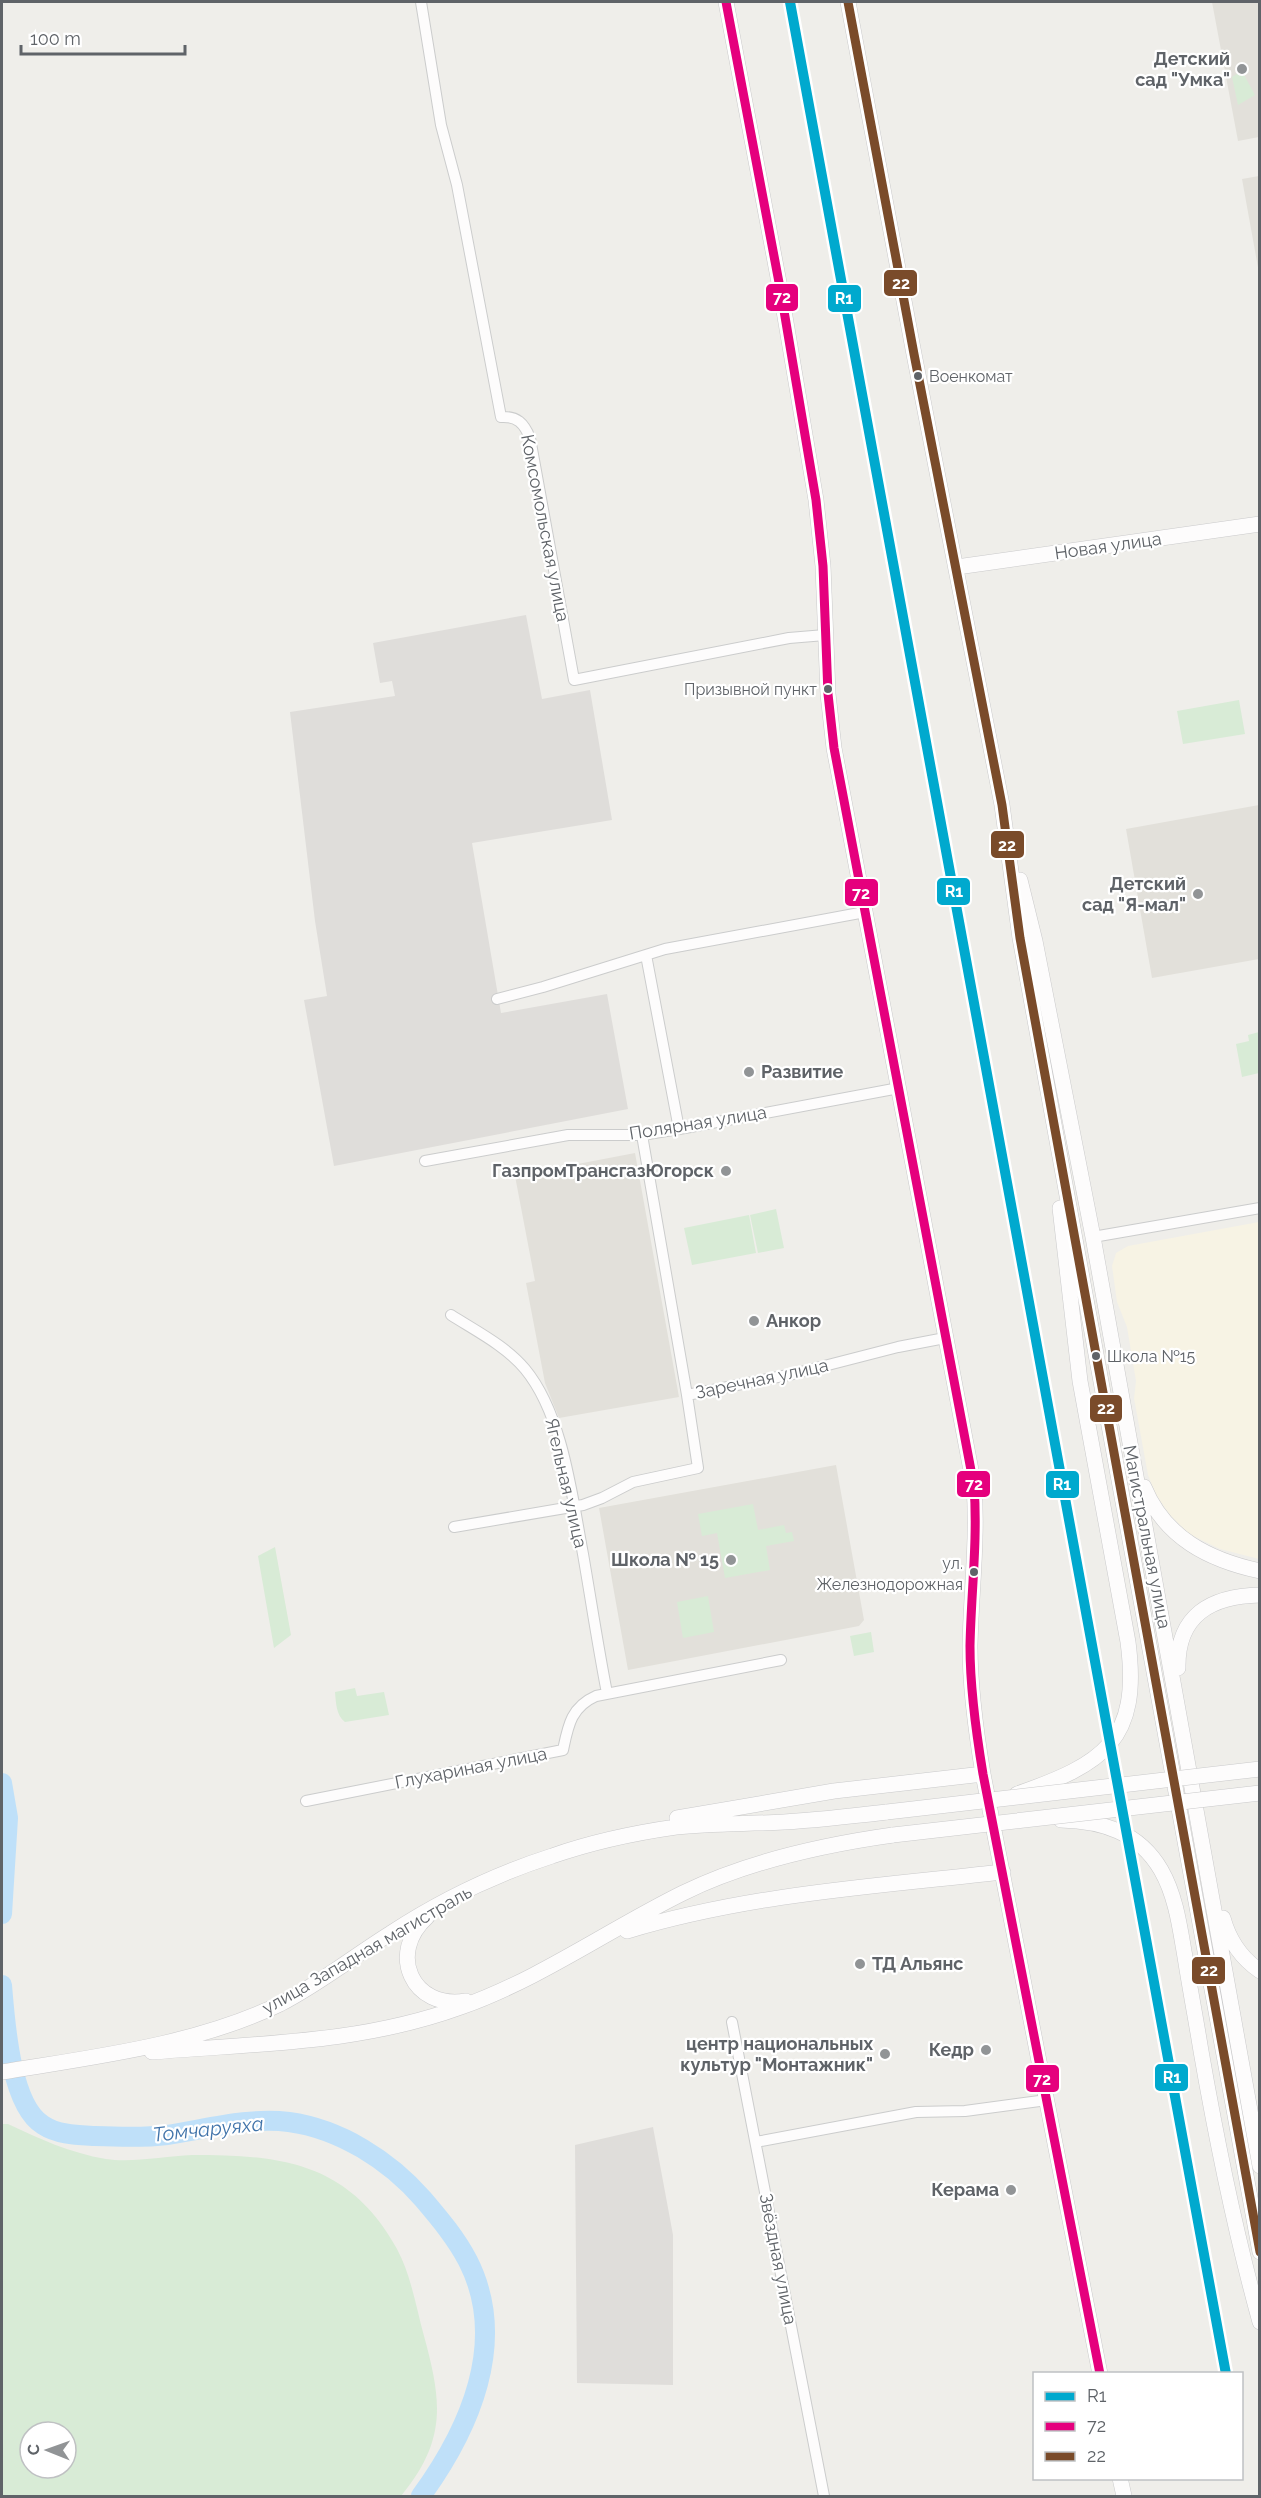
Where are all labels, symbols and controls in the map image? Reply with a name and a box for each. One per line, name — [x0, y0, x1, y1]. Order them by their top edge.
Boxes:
scale bar — [21, 18, 184, 56]
text: 100 m — [30, 28, 81, 49]
place label: Детский сад "Умка" — [1135, 48, 1230, 90]
marker: Детский сад "Умка" — [1235, 62, 1249, 76]
line badge: 22 — [883, 269, 918, 297]
text: 22 — [892, 274, 910, 293]
line badge: 72 — [765, 283, 799, 312]
line badge: R1 — [827, 284, 862, 313]
text: 72 — [773, 288, 791, 307]
text: R1 — [835, 289, 853, 308]
place label: Военкомат — [929, 367, 1013, 386]
marker: Военкомат — [912, 370, 924, 382]
street label: Комсомольская улица — [517, 432, 574, 623]
street label: Новая улица — [1053, 528, 1163, 563]
place label: Призывной пункт — [684, 680, 817, 699]
marker: Призывной пункт — [822, 683, 834, 695]
line badge: 22 — [990, 830, 1025, 859]
text: 22 — [998, 836, 1016, 855]
place label: Детский сад "Я-мал" — [1082, 873, 1186, 915]
line badge: R1 — [936, 877, 971, 906]
line badge: 72 — [844, 878, 879, 907]
text: R1 — [945, 882, 963, 901]
text: 72 — [852, 884, 870, 903]
marker: Детский сад "Я-мал" — [1191, 887, 1205, 901]
place label: Развитие — [761, 1061, 844, 1082]
marker: Развитие — [742, 1065, 756, 1079]
street label: Полярная улица — [628, 1101, 768, 1144]
place label: ГазпромТрансгазЮгорск — [492, 1160, 714, 1181]
marker: ГазпромТрансгазЮгорск — [719, 1164, 733, 1178]
place label: Анкор — [766, 1310, 821, 1331]
marker: Анкор — [747, 1314, 761, 1328]
place label: Школа №15 — [1107, 1347, 1196, 1366]
marker: Школа №15 — [1090, 1350, 1102, 1362]
street label: Заречная улица — [694, 1354, 830, 1403]
line badge: 22 — [1089, 1394, 1123, 1423]
text: 22 — [1097, 1399, 1115, 1418]
street label: Ягельная улица — [541, 1416, 592, 1550]
street label: Магистральная улица — [1119, 1443, 1176, 1630]
line badge: 72 — [956, 1470, 991, 1498]
line badge: R1 — [1045, 1470, 1080, 1499]
text: 72 — [965, 1475, 983, 1494]
text: R1 — [1053, 1475, 1071, 1494]
place label: Школа № 15 — [611, 1549, 719, 1570]
marker: Школа № 15 — [724, 1553, 738, 1567]
place label: ул. Железнодорожная — [816, 1554, 963, 1594]
marker: ул. Железнодорожная — [968, 1566, 980, 1578]
street label: Глухариная улица — [393, 1742, 549, 1793]
street label: улица Западная магистраль — [258, 1881, 476, 2018]
place label: ТД Альянс — [872, 1953, 963, 1974]
line badge: 22 — [1191, 1956, 1226, 1985]
marker: ТД Альянс — [853, 1957, 867, 1971]
text: 22 — [1200, 1961, 1218, 1980]
place label: центр национальных культур "Монтажник" — [680, 2033, 873, 2075]
place label: Кедр — [929, 2039, 974, 2060]
marker: Кедр — [979, 2043, 993, 2057]
marker: центр национальных культур "Монтажник" — [878, 2047, 892, 2061]
line badge: R1 — [1154, 2063, 1189, 2092]
line badge: 72 — [1025, 2064, 1060, 2093]
text: R1 — [1163, 2068, 1181, 2087]
text: 72 — [1033, 2070, 1051, 2089]
water label: Томчаруяха — [151, 2111, 265, 2147]
place label: Керама — [931, 2179, 999, 2200]
marker: Керама — [1004, 2183, 1018, 2197]
street label: Звёздная улица — [755, 2191, 802, 2326]
legend — [1033, 2372, 1243, 2480]
text: R1 — [1087, 2385, 1107, 2406]
text: 72 — [1087, 2415, 1106, 2436]
north arrow — [18, 2420, 78, 2480]
text: С — [24, 2444, 43, 2455]
text: 22 — [1087, 2445, 1106, 2466]

